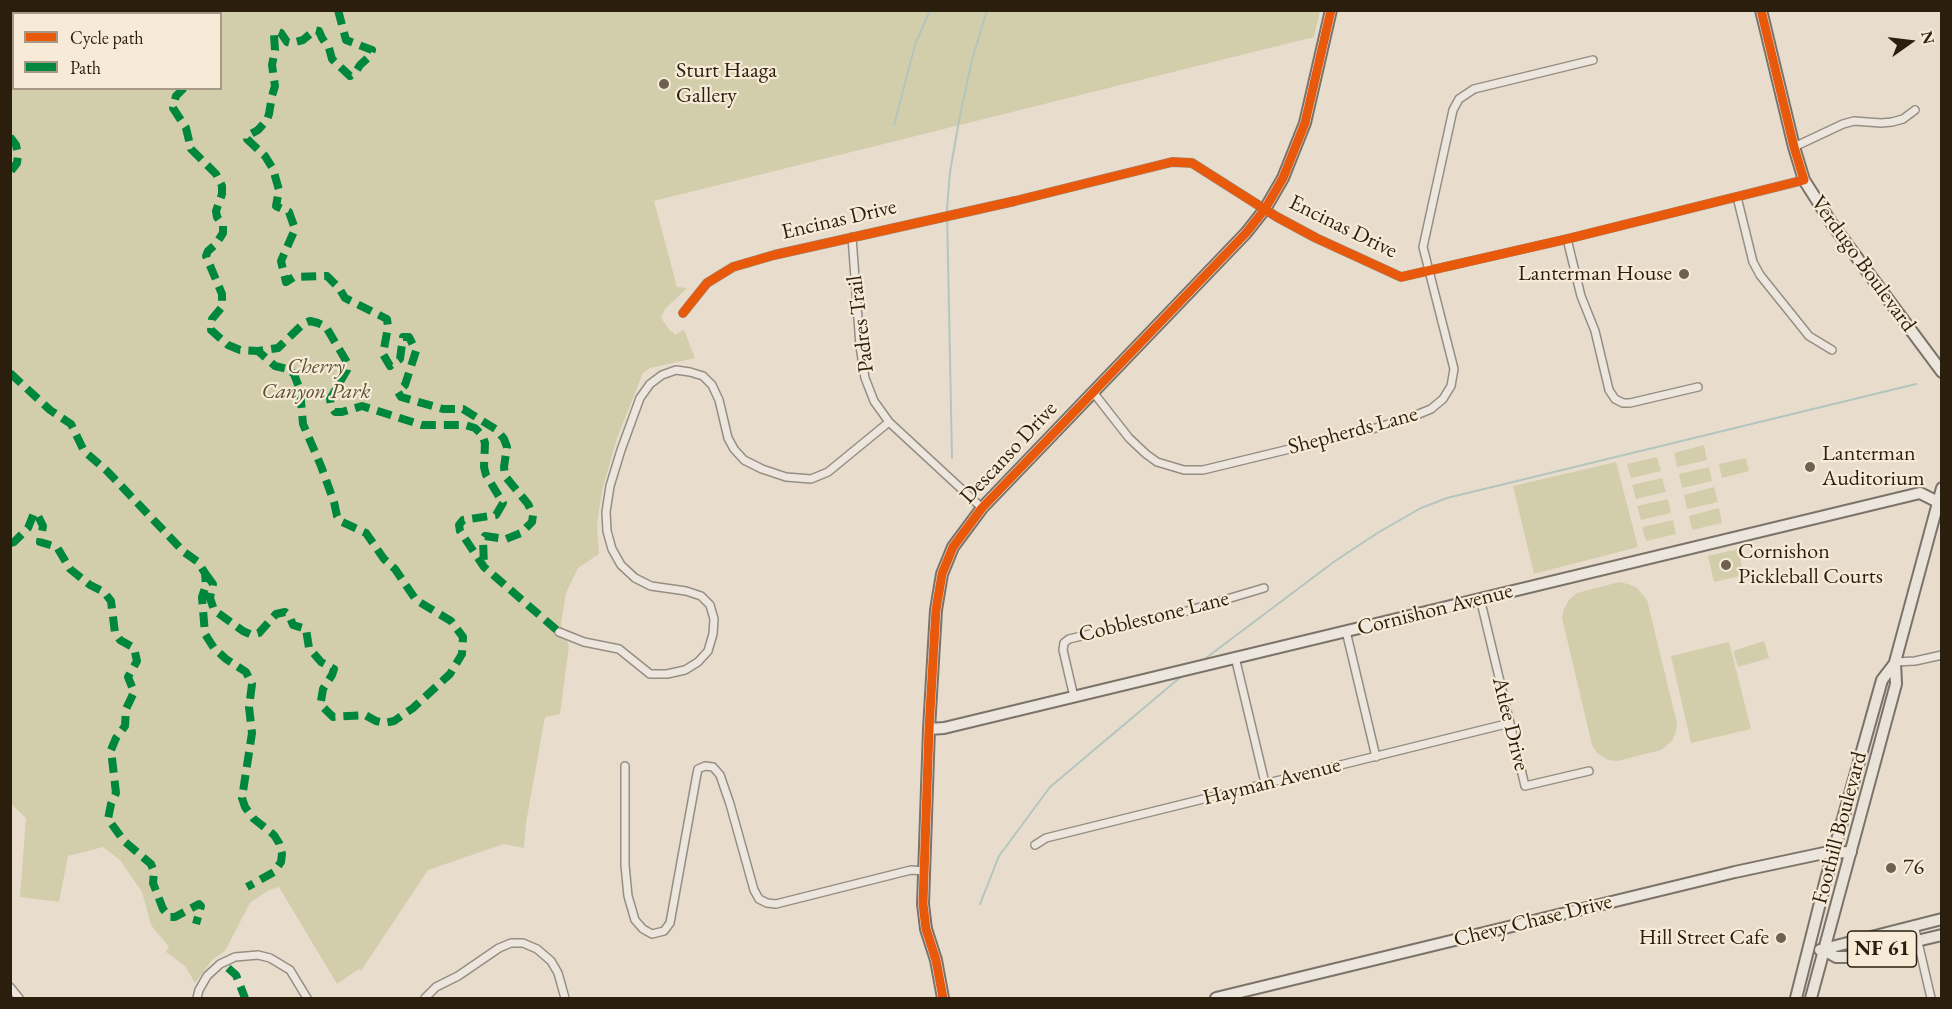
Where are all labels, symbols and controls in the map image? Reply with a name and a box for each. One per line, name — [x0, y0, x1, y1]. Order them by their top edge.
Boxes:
legend — [12, 12, 222, 90]
north arrow — [1880, 12, 1940, 72]
text: Cycle path — [70, 26, 144, 49]
text: N — [1916, 29, 1940, 46]
text: Path — [70, 56, 101, 79]
place label: Sturt Haaga Gallery — [676, 58, 777, 110]
marker: Sturt Haaga Gallery — [657, 77, 671, 91]
street label: Encinas Drive — [1285, 189, 1401, 265]
street label: Verdugo Boulevard — [1805, 191, 1921, 337]
street label: Encinas Drive — [779, 194, 899, 246]
place label: Lanterman House — [1518, 261, 1672, 287]
marker: Lanterman House — [1677, 267, 1691, 281]
street label: Padres Trail — [842, 274, 880, 374]
park label: Cherry Canyon Park — [262, 354, 370, 406]
street label: Descanso Drive — [955, 396, 1063, 510]
street label: Shepherds Lane — [1285, 401, 1421, 461]
place label: Lanterman Auditorium — [1822, 441, 1925, 493]
marker: Lanterman Auditorium — [1803, 460, 1817, 474]
place label: Cornishon Pickleball Courts — [1738, 539, 1883, 590]
marker: Cornishon Pickleball Courts — [1719, 558, 1733, 572]
street label: Cornishon Avenue — [1355, 578, 1515, 642]
street label: Cobblestone Lane — [1076, 586, 1232, 648]
street label: Atlee Drive — [1486, 674, 1534, 774]
street label: Foothill Boulevard — [1807, 749, 1873, 907]
street label: Hayman Avenue — [1200, 752, 1344, 812]
place label: 76 — [1903, 855, 1924, 881]
marker: 76 — [1884, 861, 1898, 875]
street label: Chevy Chase Drive — [1451, 889, 1615, 953]
place label: Hill Street Cafe — [1639, 925, 1769, 951]
marker: Hill Street Cafe — [1774, 931, 1788, 945]
road number: NF 61 — [1848, 931, 1916, 967]

